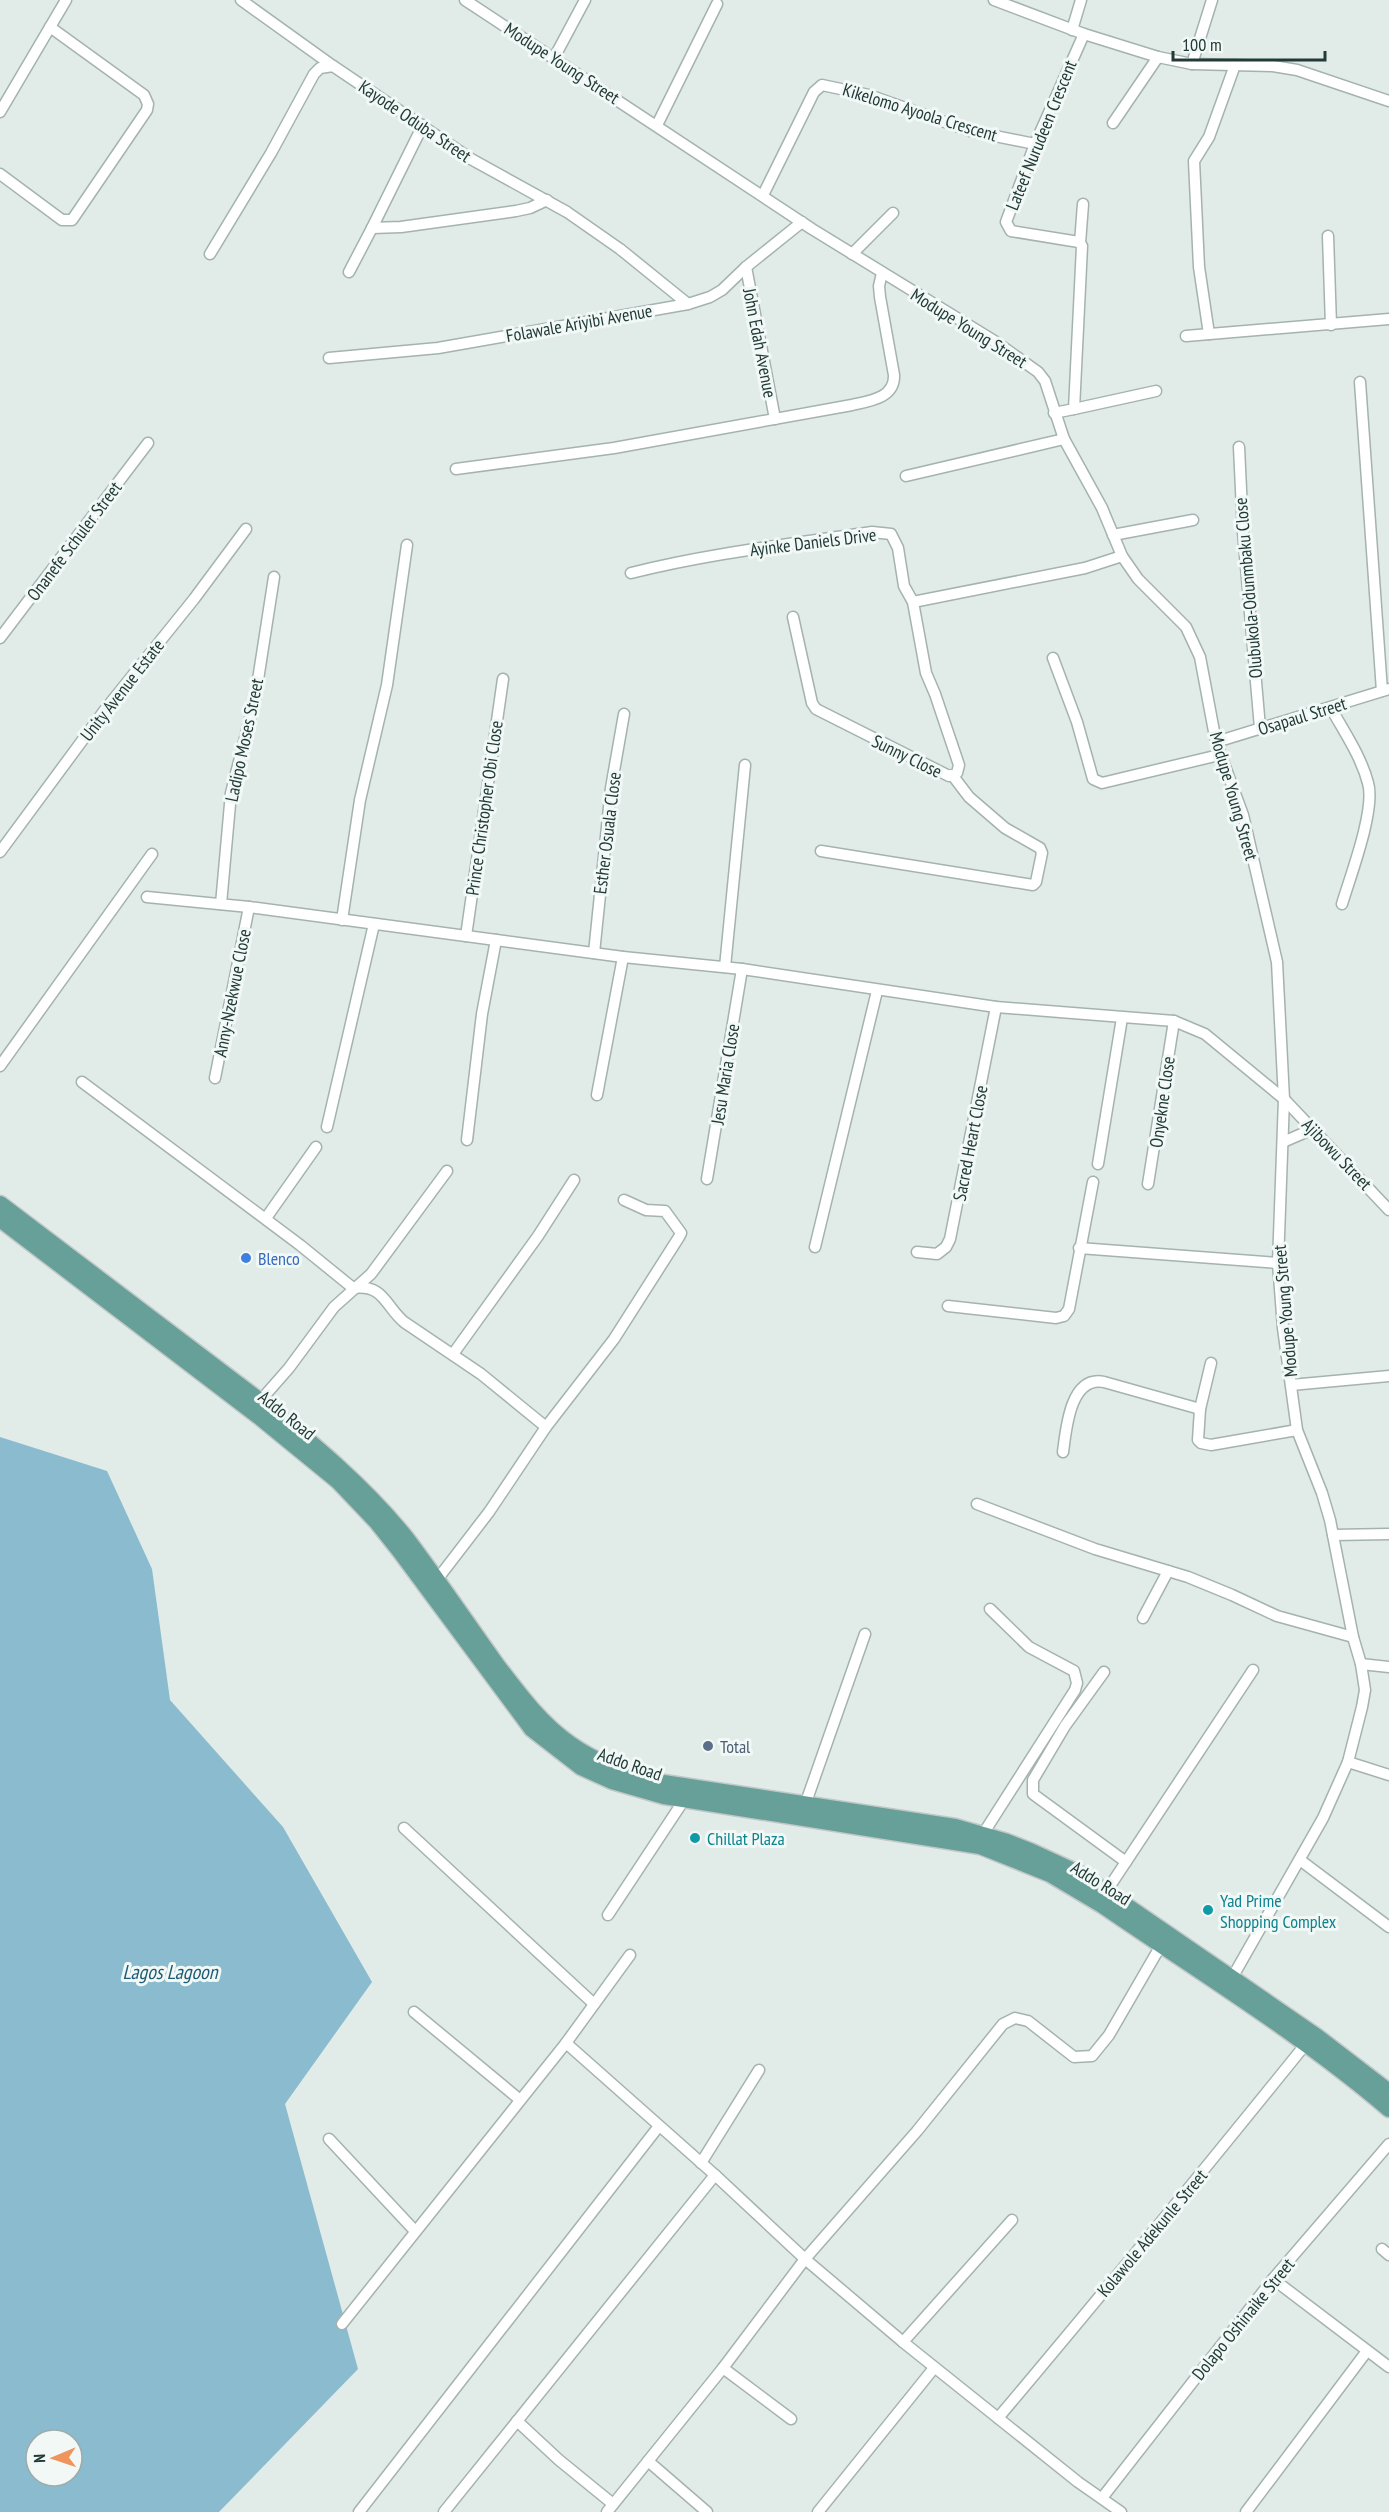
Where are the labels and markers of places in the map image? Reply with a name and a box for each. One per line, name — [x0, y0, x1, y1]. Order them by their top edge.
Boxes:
place label: Blenco — [258, 1247, 300, 1270]
marker: Blenco — [239, 1251, 253, 1265]
place label: Total — [720, 1735, 751, 1758]
marker: Total — [701, 1739, 715, 1753]
place label: Chillat Plaza — [707, 1827, 785, 1850]
marker: Chillat Plaza — [688, 1831, 702, 1845]
place label: Yad Prime Shopping Complex — [1220, 1889, 1337, 1933]
marker: Yad Prime Shopping Complex — [1201, 1903, 1215, 1917]

